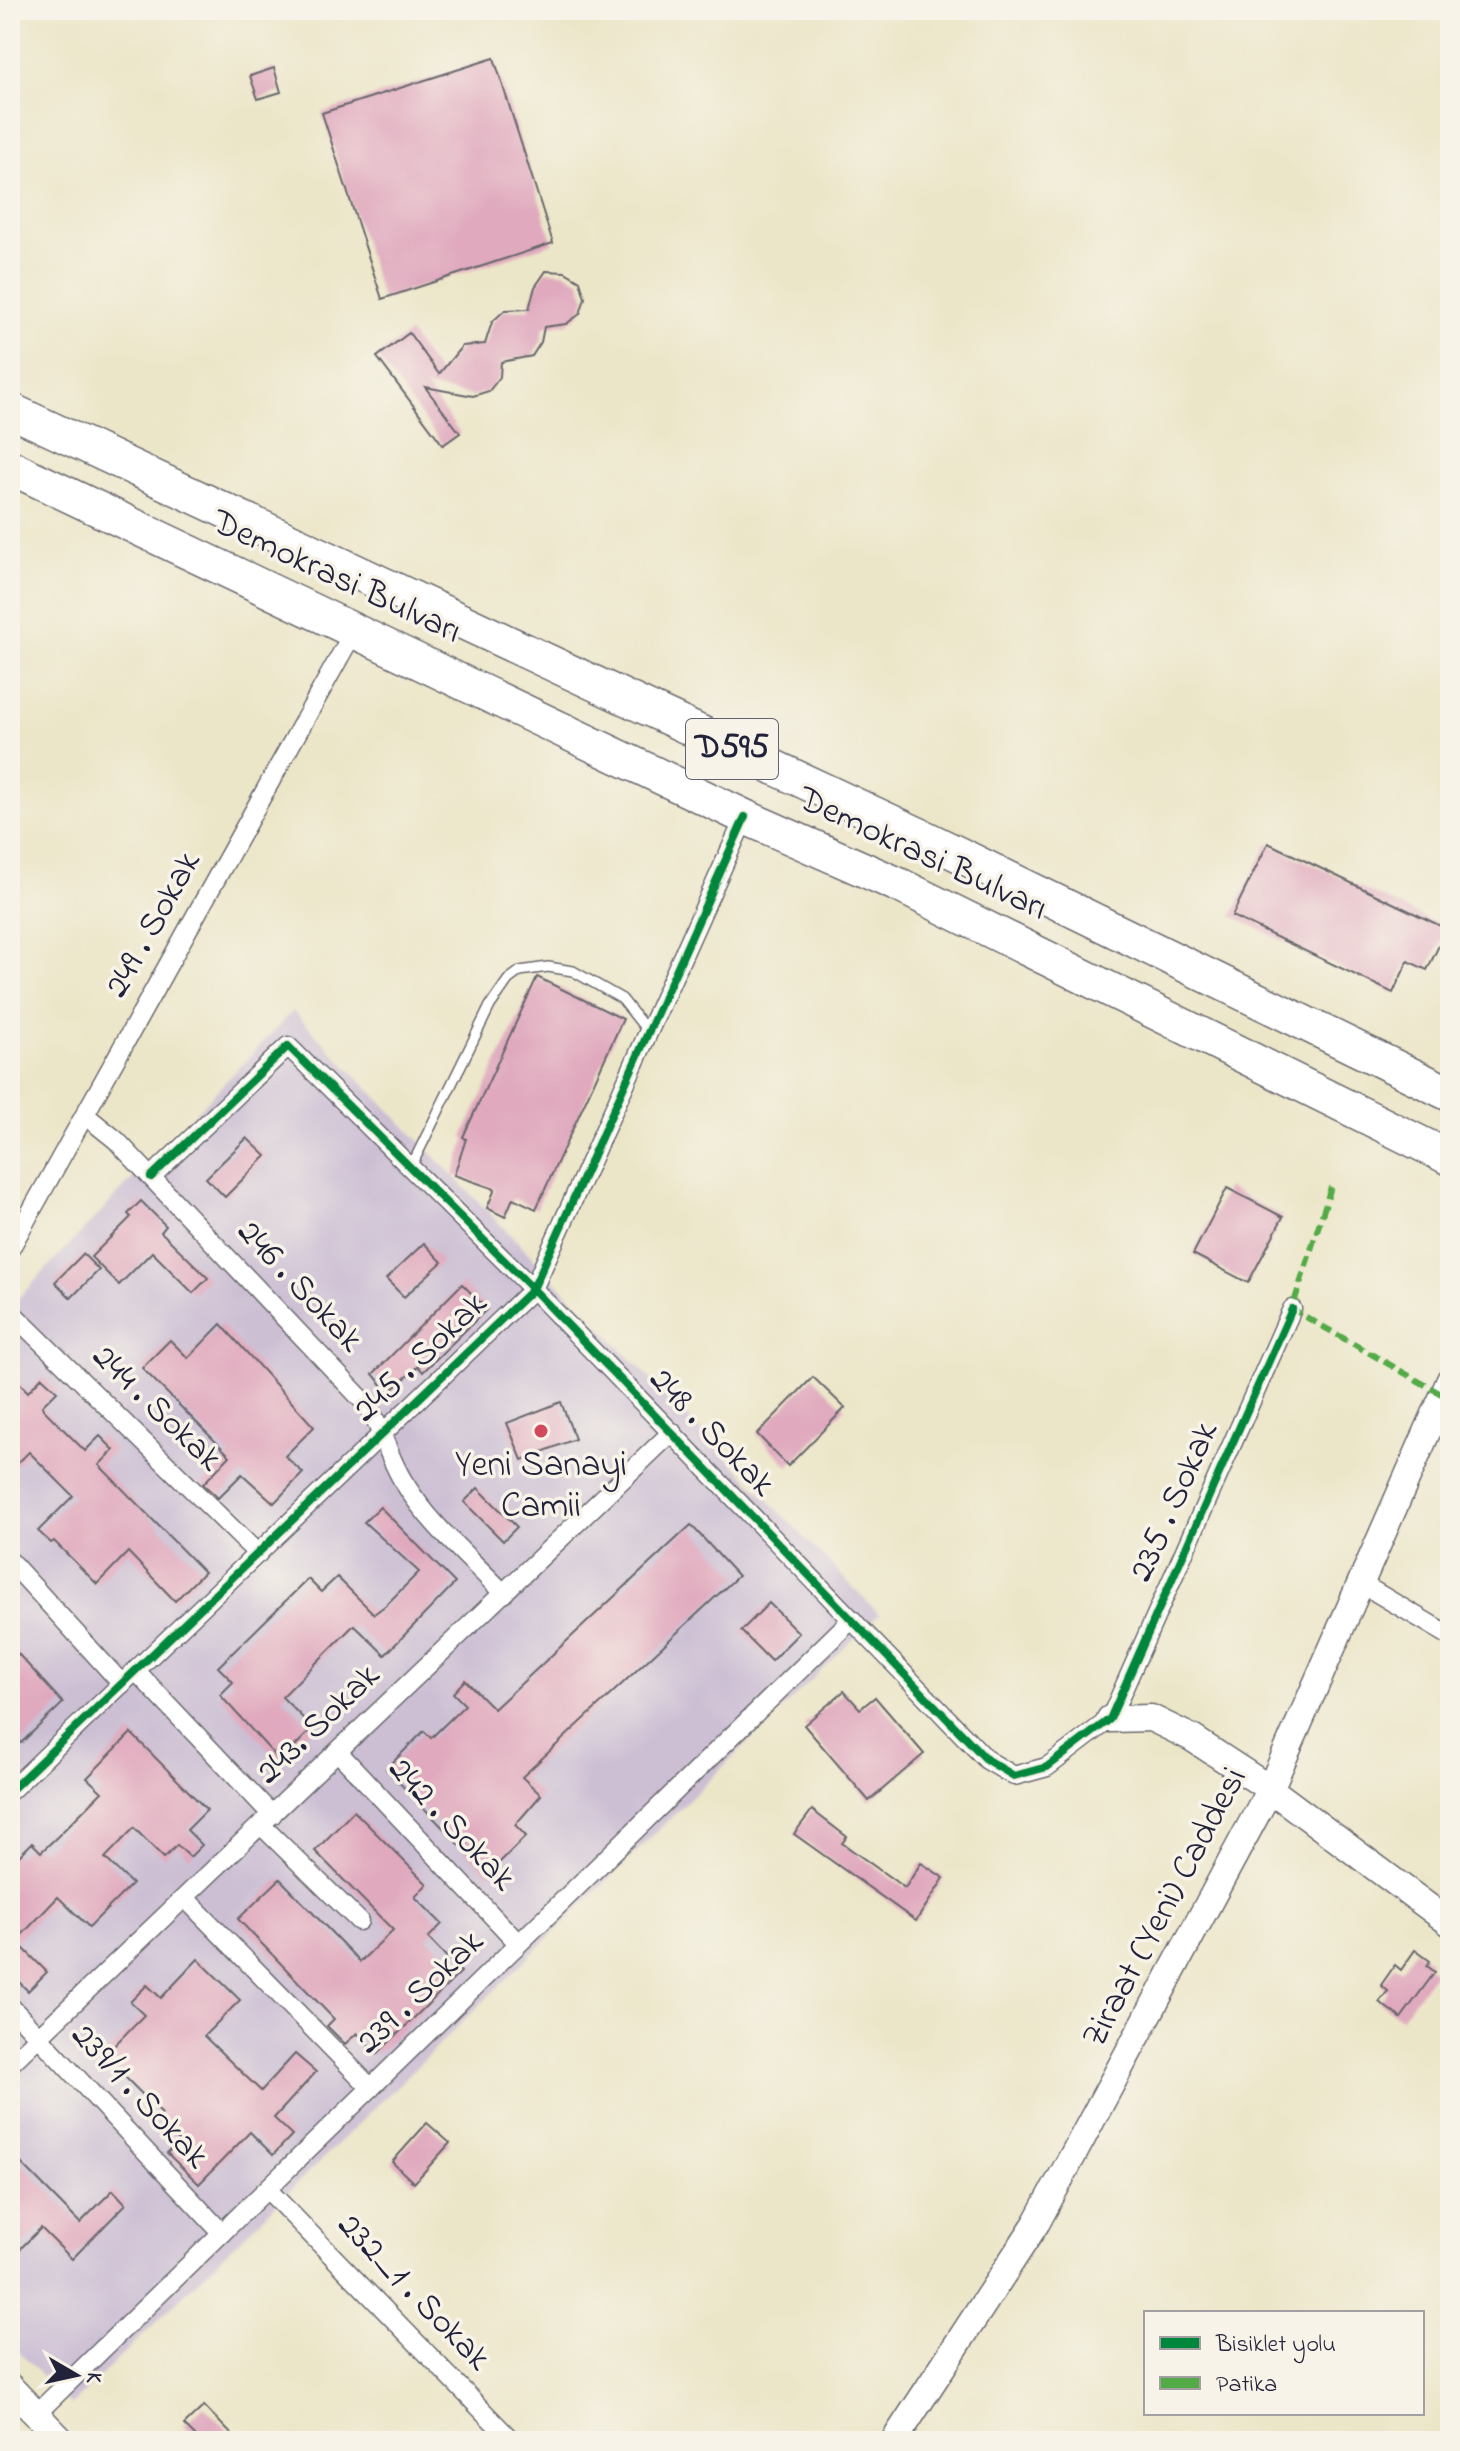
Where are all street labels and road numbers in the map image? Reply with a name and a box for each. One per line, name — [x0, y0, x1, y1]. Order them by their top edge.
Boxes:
street label: Demokrasi Bulvarı — [202, 496, 470, 659]
road number: D595 — [686, 719, 778, 779]
street label: Demokrasi Bulvarı — [788, 773, 1056, 936]
street label: 249 . Sokak — [92, 842, 216, 1008]
street label: 246 . Sokak — [223, 1208, 375, 1366]
street label: 245 . Sokak — [341, 1280, 501, 1436]
street label: 244 . Sokak — [78, 1333, 234, 1485]
street label: 248 . Sokak — [635, 1356, 787, 1510]
street label: 235 . Sokak — [1116, 1413, 1234, 1591]
street label: 243. Sokak — [245, 1652, 394, 1798]
street label: 242 . Sokak — [374, 1746, 528, 1905]
street label: Ziraat (Yeni) Caddesi — [1070, 1759, 1262, 2057]
street label: 239 . Sokak — [345, 1918, 497, 2068]
street label: 239/1 . Sokak — [57, 2012, 221, 2182]
street label: 232_1 . Sokak — [324, 2202, 503, 2385]

